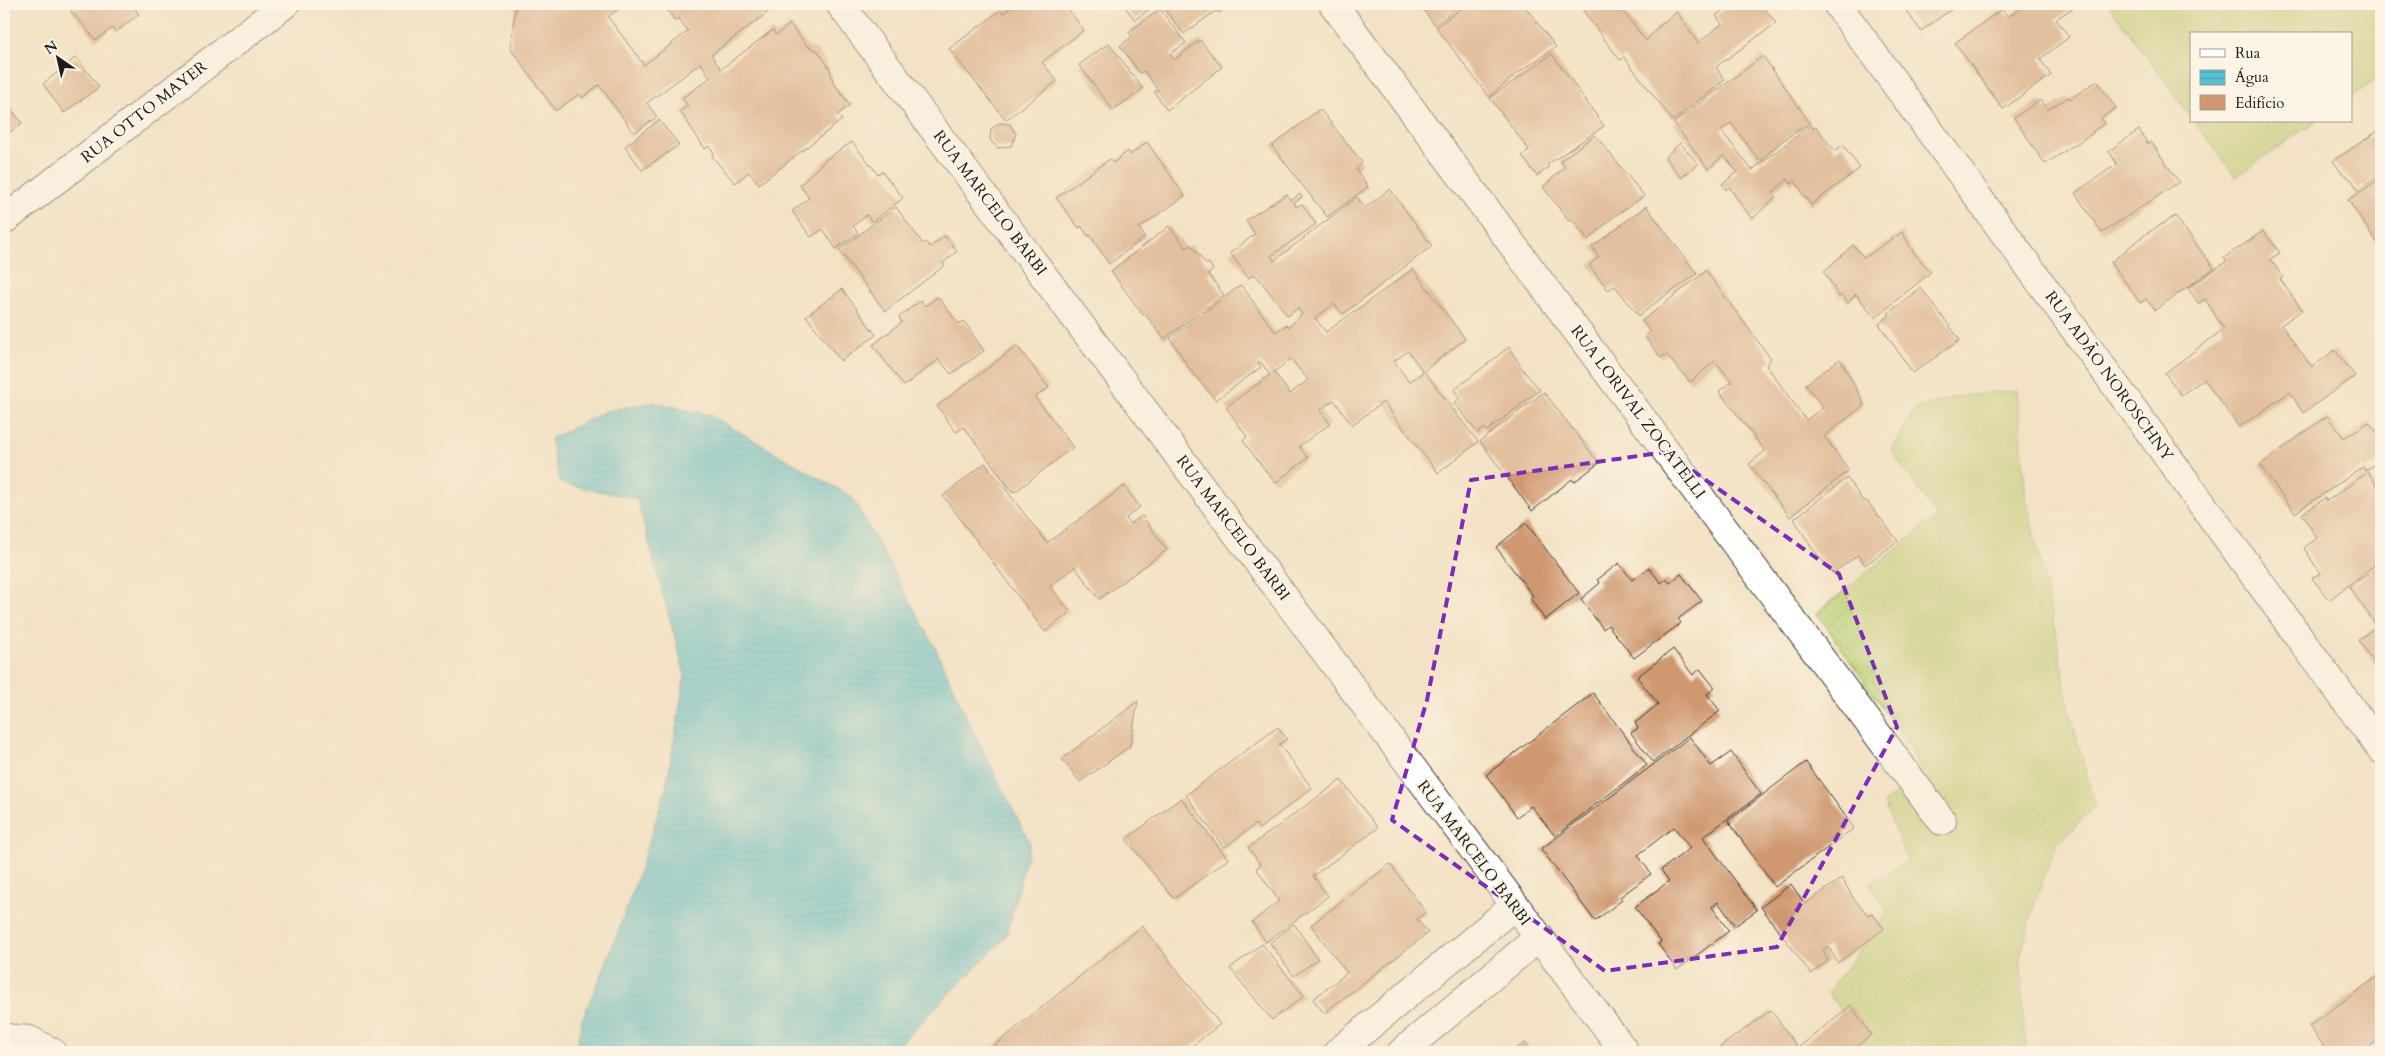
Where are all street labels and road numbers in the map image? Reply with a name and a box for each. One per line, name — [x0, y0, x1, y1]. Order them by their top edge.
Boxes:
street label: RUA OTTO MAYER — [76, 56, 212, 168]
street label: RUA MARCELO BARBI — [928, 126, 1052, 280]
street label: RUA ADÃO NOROSCHNY — [2040, 286, 2178, 466]
street label: RUA LORIVAL ZOCATELLI — [1565, 321, 1711, 503]
street label: RUA MARCELO BARBI — [1171, 451, 1295, 605]
street label: RUA MARCELO BARBI — [1412, 776, 1536, 930]

